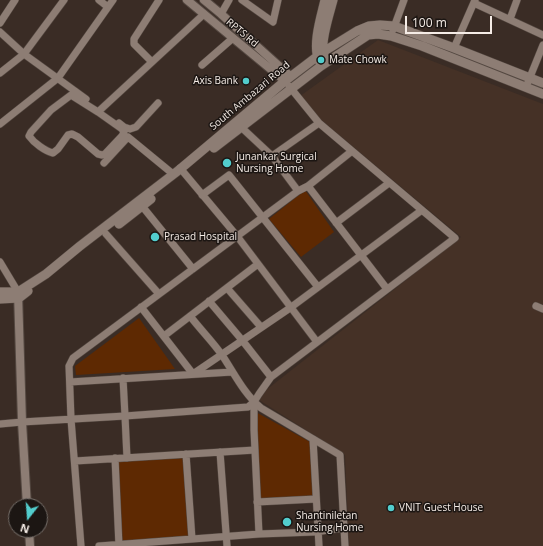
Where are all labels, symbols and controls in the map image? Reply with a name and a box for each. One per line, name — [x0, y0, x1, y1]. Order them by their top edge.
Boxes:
scale bar — [407, 8, 494, 34]
text: 100 m — [412, 14, 447, 31]
street label: RPTS Rd — [224, 16, 260, 50]
place label: Mate Chowk — [329, 54, 387, 66]
marker: Mate Chowk — [316, 55, 326, 65]
street label: South Ambazari Road — [208, 59, 292, 133]
place label: Axis Bank — [193, 75, 238, 87]
marker: Axis Bank — [241, 76, 251, 86]
place label: Junankar Surgical Nursing Home — [236, 151, 317, 174]
marker: Junankar Surgical Nursing Home — [221, 157, 233, 169]
marker: Prasad Hospital — [149, 231, 161, 243]
place label: Prasad Hospital — [164, 231, 237, 243]
north arrow — [8, 498, 48, 538]
place label: VNIT Guest House — [399, 502, 483, 514]
marker: VNIT Guest House — [386, 503, 396, 513]
place label: Shantiniletan Nursing Home — [296, 510, 363, 534]
marker: Shantiniletan Nursing Home — [281, 516, 293, 528]
text: N — [18, 521, 31, 537]

